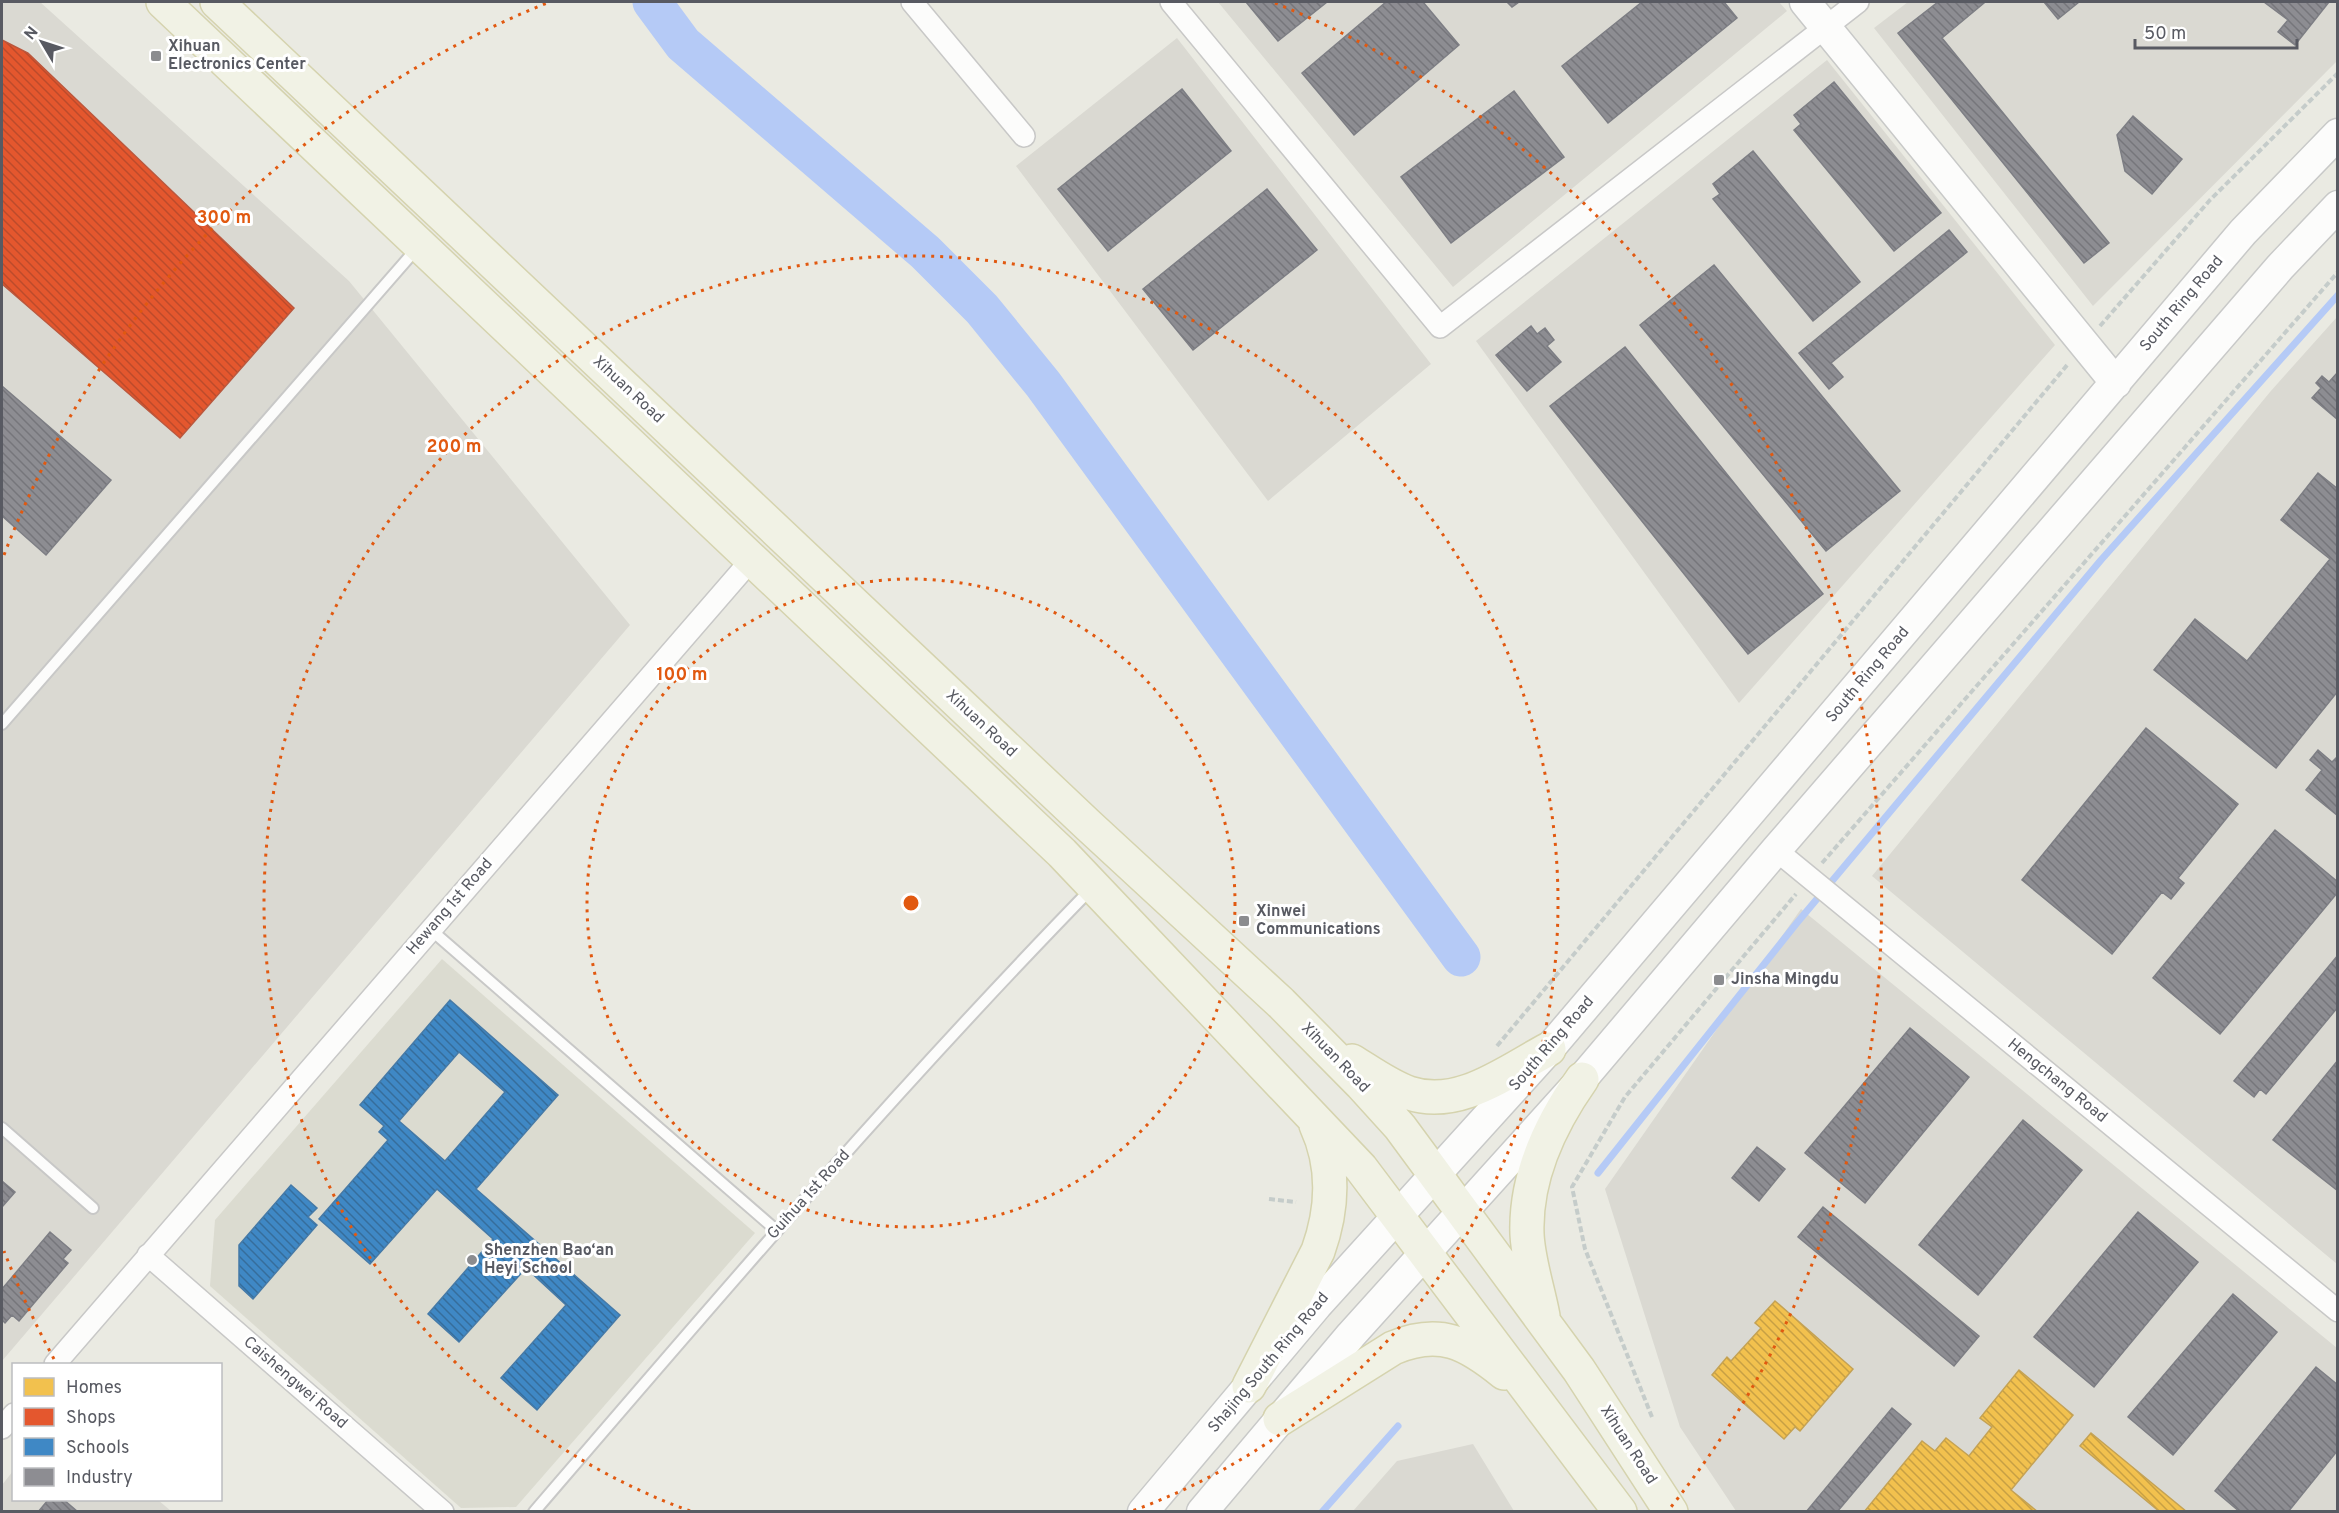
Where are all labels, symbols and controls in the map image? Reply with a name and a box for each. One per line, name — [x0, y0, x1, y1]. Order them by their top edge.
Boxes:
north arrow — [12, 12, 72, 72]
scale bar — [2135, 12, 2297, 50]
text: N — [21, 23, 43, 45]
text: 50 m — [2144, 23, 2186, 46]
place label: Xihuan Electronics Center — [168, 37, 306, 75]
marker: Xihuan Electronics Center — [149, 49, 163, 63]
text: 300 m — [197, 207, 251, 230]
street label: South Ring Road — [2136, 252, 2228, 356]
street label: Xihuan Road — [588, 352, 668, 428]
text: 200 m — [426, 436, 482, 459]
street label: South Ring Road — [1822, 623, 1914, 727]
text: 100 m — [656, 664, 708, 687]
street label: Xihuan Road — [941, 686, 1021, 762]
street label: Hewang 1st Road — [403, 855, 497, 959]
centre of rings — [901, 893, 921, 913]
place label: Xinwei Communications — [1256, 902, 1381, 940]
marker: Xinwei Communications — [1237, 914, 1251, 928]
place label: Jinsha Mingdu — [1731, 970, 1839, 990]
marker: Jinsha Mingdu — [1712, 973, 1726, 987]
street label: South Ring Road — [1505, 992, 1599, 1096]
street label: Xihuan Road — [1297, 1019, 1373, 1097]
street label: Hengchang Road — [2003, 1035, 2111, 1127]
street label: Guihua 1st Road — [763, 1146, 855, 1244]
place label: Shenzhen Bao‘an Heyi School — [484, 1241, 614, 1279]
marker: Shenzhen Bao‘an Heyi School — [465, 1253, 479, 1267]
street label: Shajing South Ring Road — [1204, 1289, 1334, 1437]
street label: Caishengwei Road — [239, 1332, 351, 1434]
legend — [12, 1363, 222, 1501]
text: Homes — [66, 1377, 122, 1400]
street label: Xihuan Road — [1595, 1402, 1661, 1488]
text: Shops — [66, 1407, 116, 1430]
text: Schools — [66, 1437, 129, 1460]
text: Industry — [66, 1467, 133, 1490]

